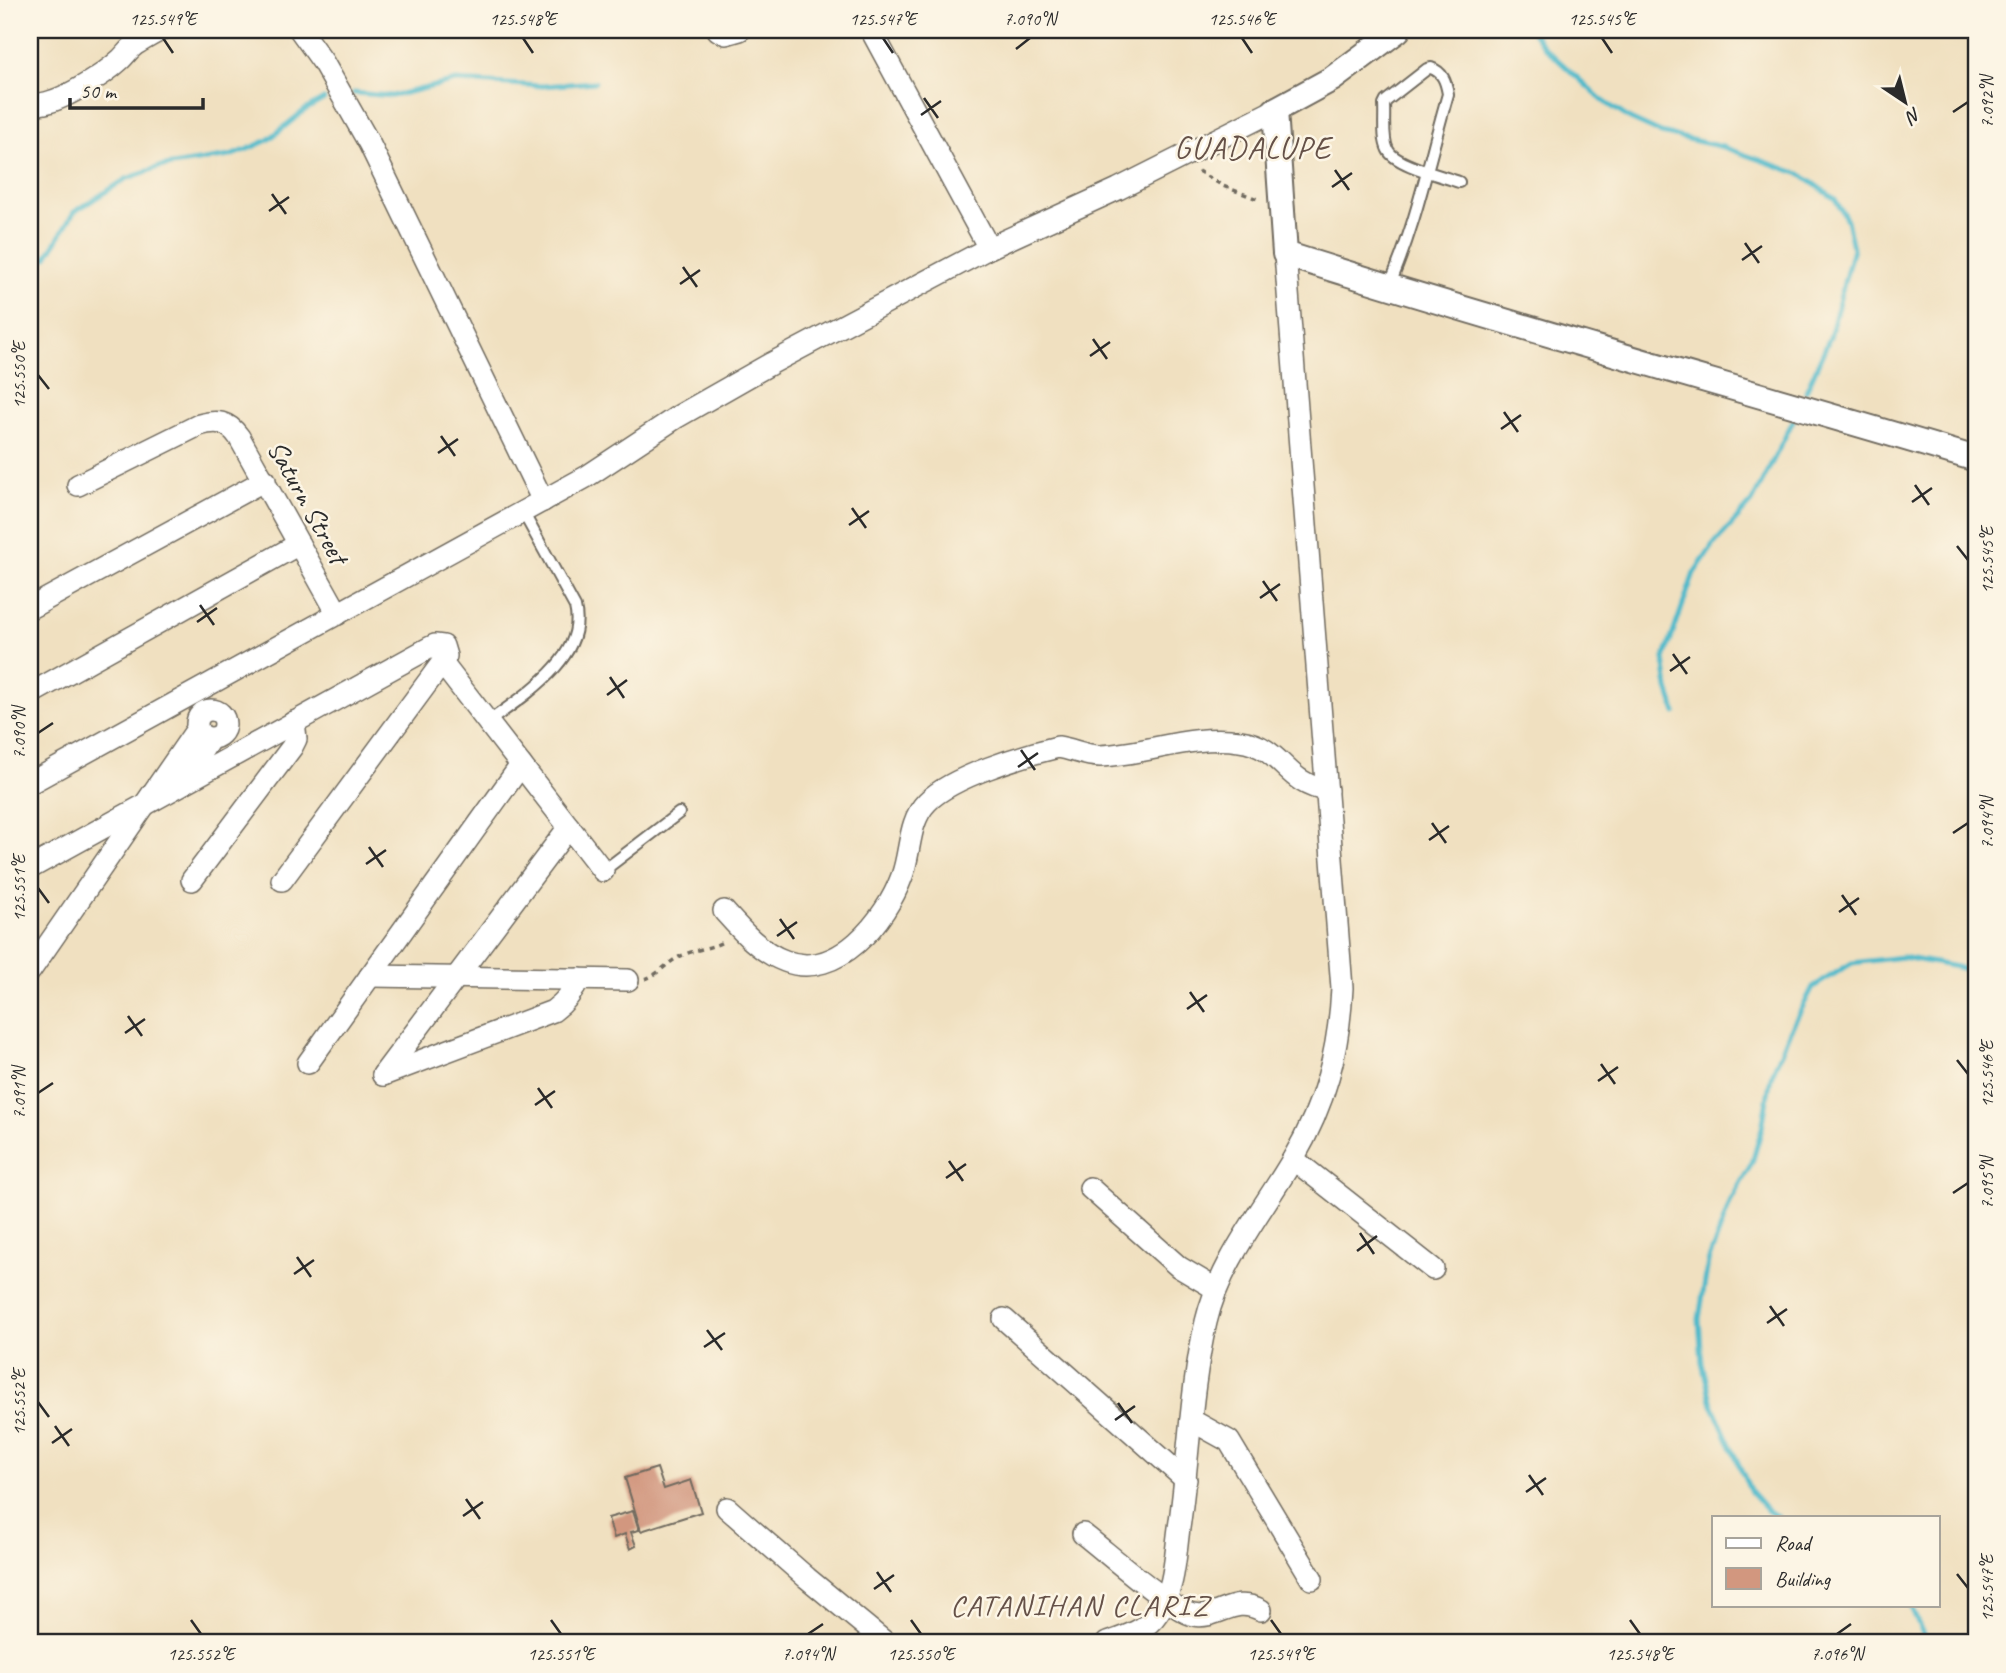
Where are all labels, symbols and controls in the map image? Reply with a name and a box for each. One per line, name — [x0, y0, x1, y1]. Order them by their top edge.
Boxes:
text: 125.549°E — [130, 8, 199, 30]
text: 125.548°E — [490, 8, 559, 30]
text: 125.547°E — [850, 8, 919, 30]
text: 7.090°N — [1004, 8, 1059, 30]
text: 125.546°E — [1209, 8, 1278, 30]
text: 125.545°E — [1569, 8, 1638, 30]
scale bar — [70, 66, 203, 110]
north arrow — [1870, 66, 1940, 136]
text: 7.092°N — [1976, 73, 1998, 128]
text: 50 m — [80, 78, 118, 104]
text: N — [1900, 102, 1926, 130]
district label: GUADALUPE — [1174, 127, 1334, 168]
text: 125.550°E — [8, 339, 30, 408]
street label: Saturn Street — [260, 434, 358, 573]
text: 125.545°E — [1976, 524, 1998, 593]
text: 7.090°N — [8, 704, 30, 759]
text: 7.094°N — [1976, 794, 1998, 849]
text: 125.551°E — [8, 852, 30, 921]
text: 125.546°E — [1976, 1038, 1998, 1107]
text: 7.091°N — [8, 1064, 30, 1119]
text: 7.095°N — [1976, 1154, 1998, 1209]
text: 125.552°E — [8, 1366, 30, 1435]
legend — [1712, 1516, 1940, 1606]
text: Road — [1775, 1530, 1814, 1556]
text: 125.547°E — [1976, 1552, 1998, 1621]
text: Building — [1775, 1566, 1832, 1592]
district label: CATANIHAN CLARIZ — [950, 1586, 1212, 1624]
text: 125.552°E — [168, 1643, 237, 1665]
text: 125.551°E — [528, 1643, 597, 1665]
text: 7.094°N — [782, 1643, 837, 1665]
text: 125.550°E — [888, 1643, 957, 1665]
text: 125.549°E — [1248, 1643, 1317, 1665]
text: 125.548°E — [1607, 1643, 1676, 1665]
text: 7.096°N — [1811, 1643, 1866, 1665]

